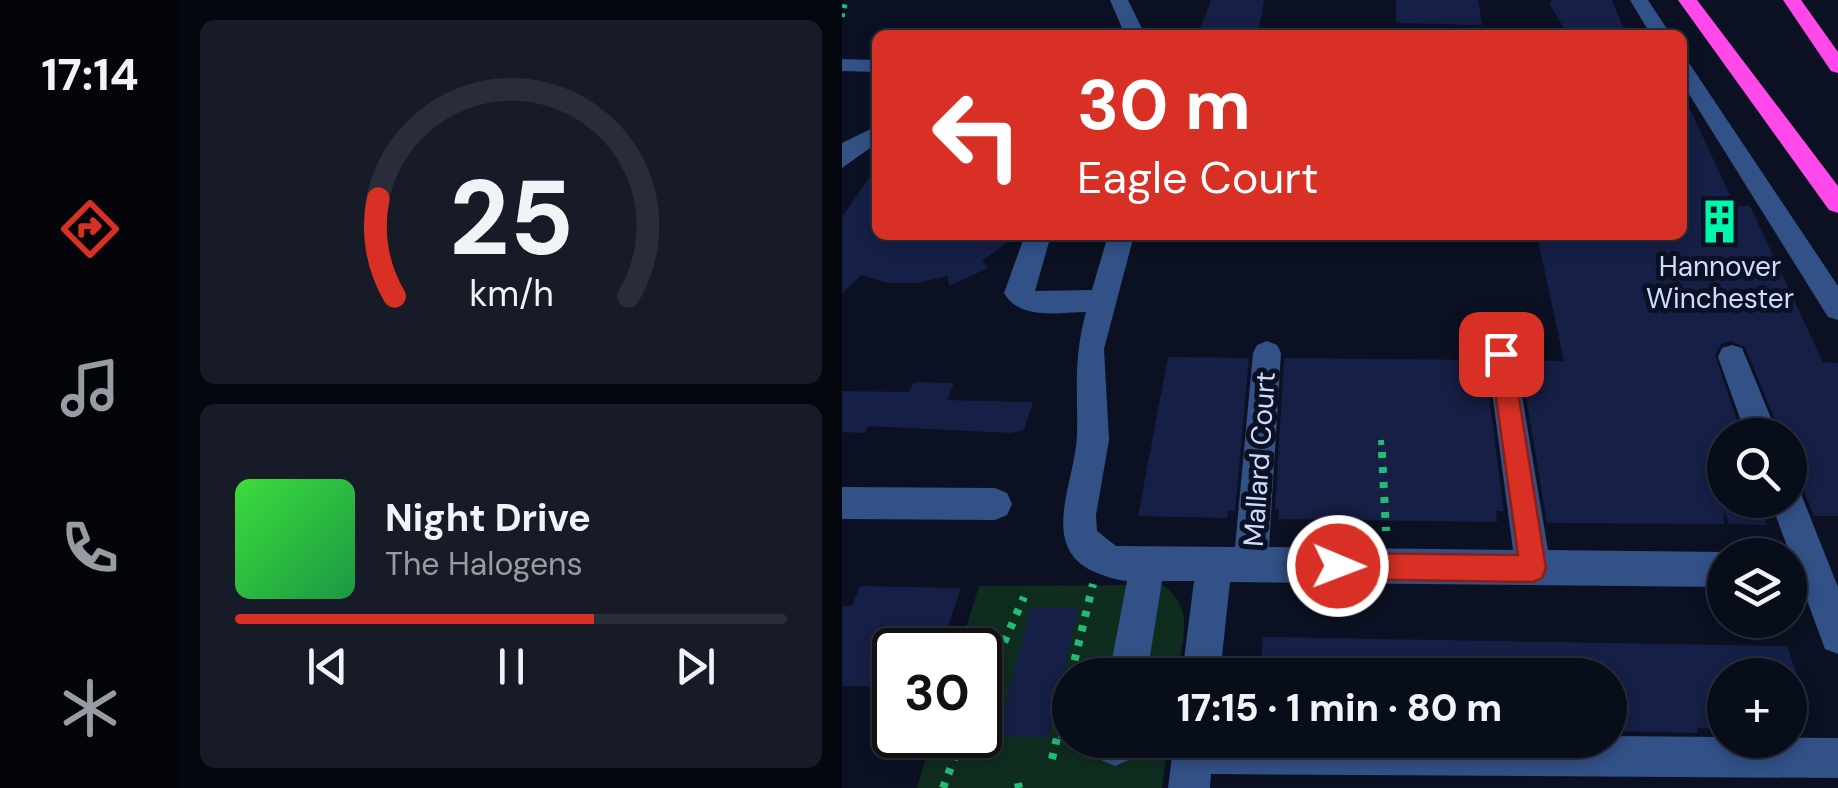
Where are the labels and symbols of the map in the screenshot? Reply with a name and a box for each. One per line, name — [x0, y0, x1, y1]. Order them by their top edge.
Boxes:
building icon: Hannover Winchester — [1696, 197, 1744, 245]
place label: Hannover Winchester — [1646, 248, 1794, 317]
pin — [1459, 312, 1544, 397]
street label: Mallard Court — [1235, 370, 1284, 548]
position arrow — [1286, 514, 1390, 618]
speed limit sign: 30 — [872, 628, 1002, 758]

